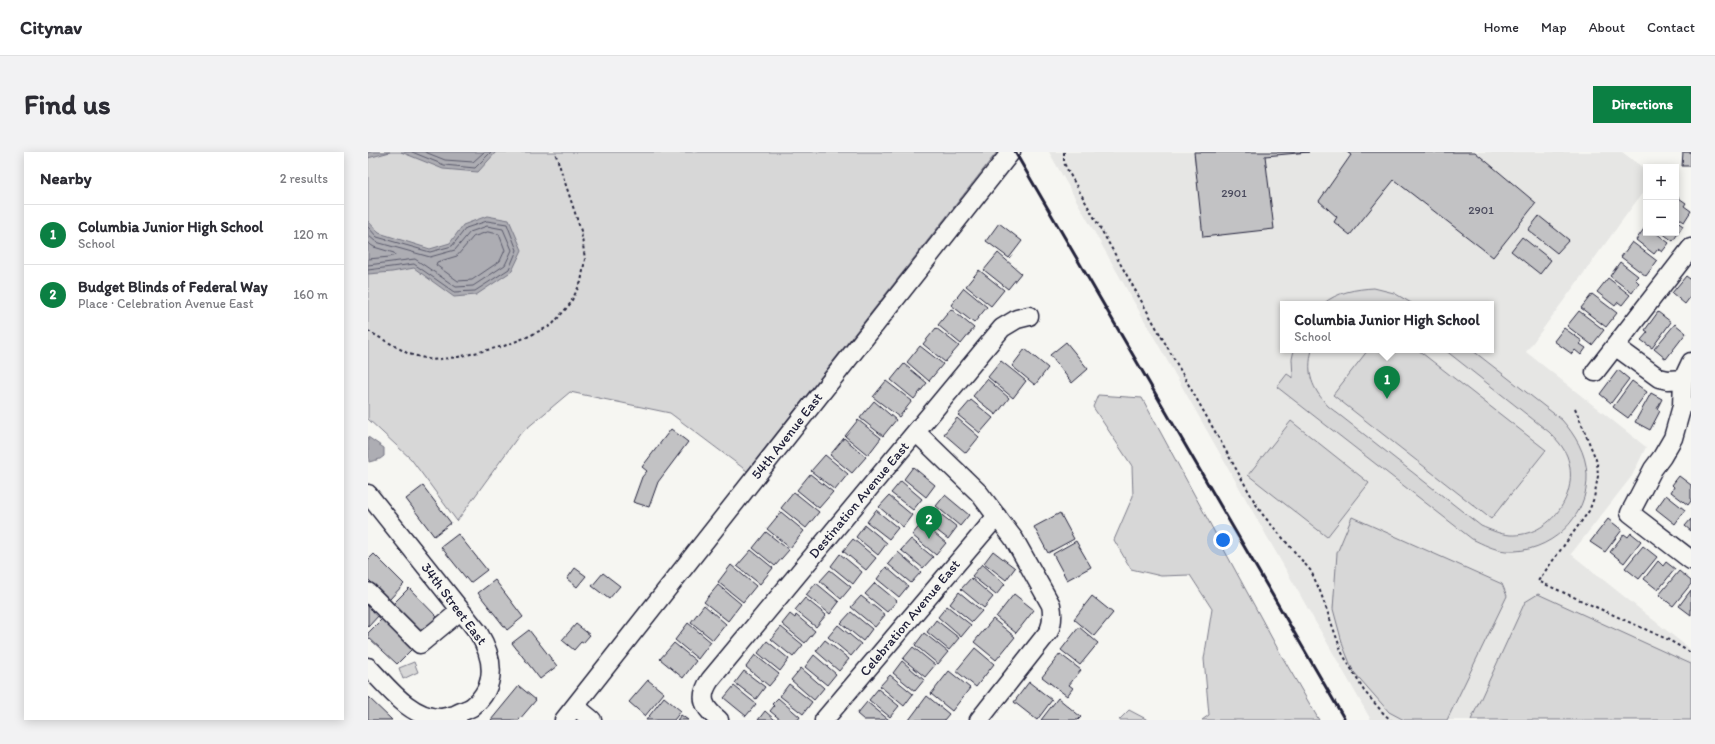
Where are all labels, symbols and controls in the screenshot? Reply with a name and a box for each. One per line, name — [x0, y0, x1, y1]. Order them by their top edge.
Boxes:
text: Citynav — [20, 16, 82, 39]
text: Home — [1484, 19, 1519, 36]
text: Map — [1541, 19, 1567, 36]
text: About — [1589, 19, 1625, 36]
text: Contact — [1647, 19, 1695, 36]
button: Directions — [1593, 86, 1691, 123]
text: Find us — [24, 87, 111, 121]
map controls — [1643, 164, 1679, 236]
button: + — [1643, 164, 1679, 200]
text: Nearby — [40, 168, 92, 188]
text: 2 results — [280, 171, 328, 186]
house number: 2901 — [1221, 186, 1247, 200]
button: − — [1643, 200, 1679, 236]
house number: 2901 — [1468, 203, 1494, 217]
text: Columbia Junior High School — [78, 218, 263, 236]
text: 1 — [50, 227, 56, 242]
text: 120 m — [293, 227, 328, 242]
text: School — [78, 236, 115, 251]
text: Budget Blinds of Federal Way — [78, 278, 268, 296]
text: 2 — [50, 287, 56, 302]
text: 160 m — [293, 287, 328, 302]
text: Place · Celebration Avenue East — [78, 296, 254, 311]
popup — [1280, 301, 1494, 353]
text: Columbia Junior High School — [1294, 311, 1480, 329]
text: School — [1294, 329, 1331, 344]
pin: 1 — [1374, 366, 1400, 399]
street label: 54th Avenue East — [748, 389, 826, 483]
street label: Destination Avenue East — [805, 438, 913, 562]
pin: 2 — [916, 506, 942, 539]
your location — [1213, 530, 1233, 550]
street label: Celebration Avenue East — [856, 556, 964, 680]
street label: 34th Street East — [418, 560, 490, 648]

